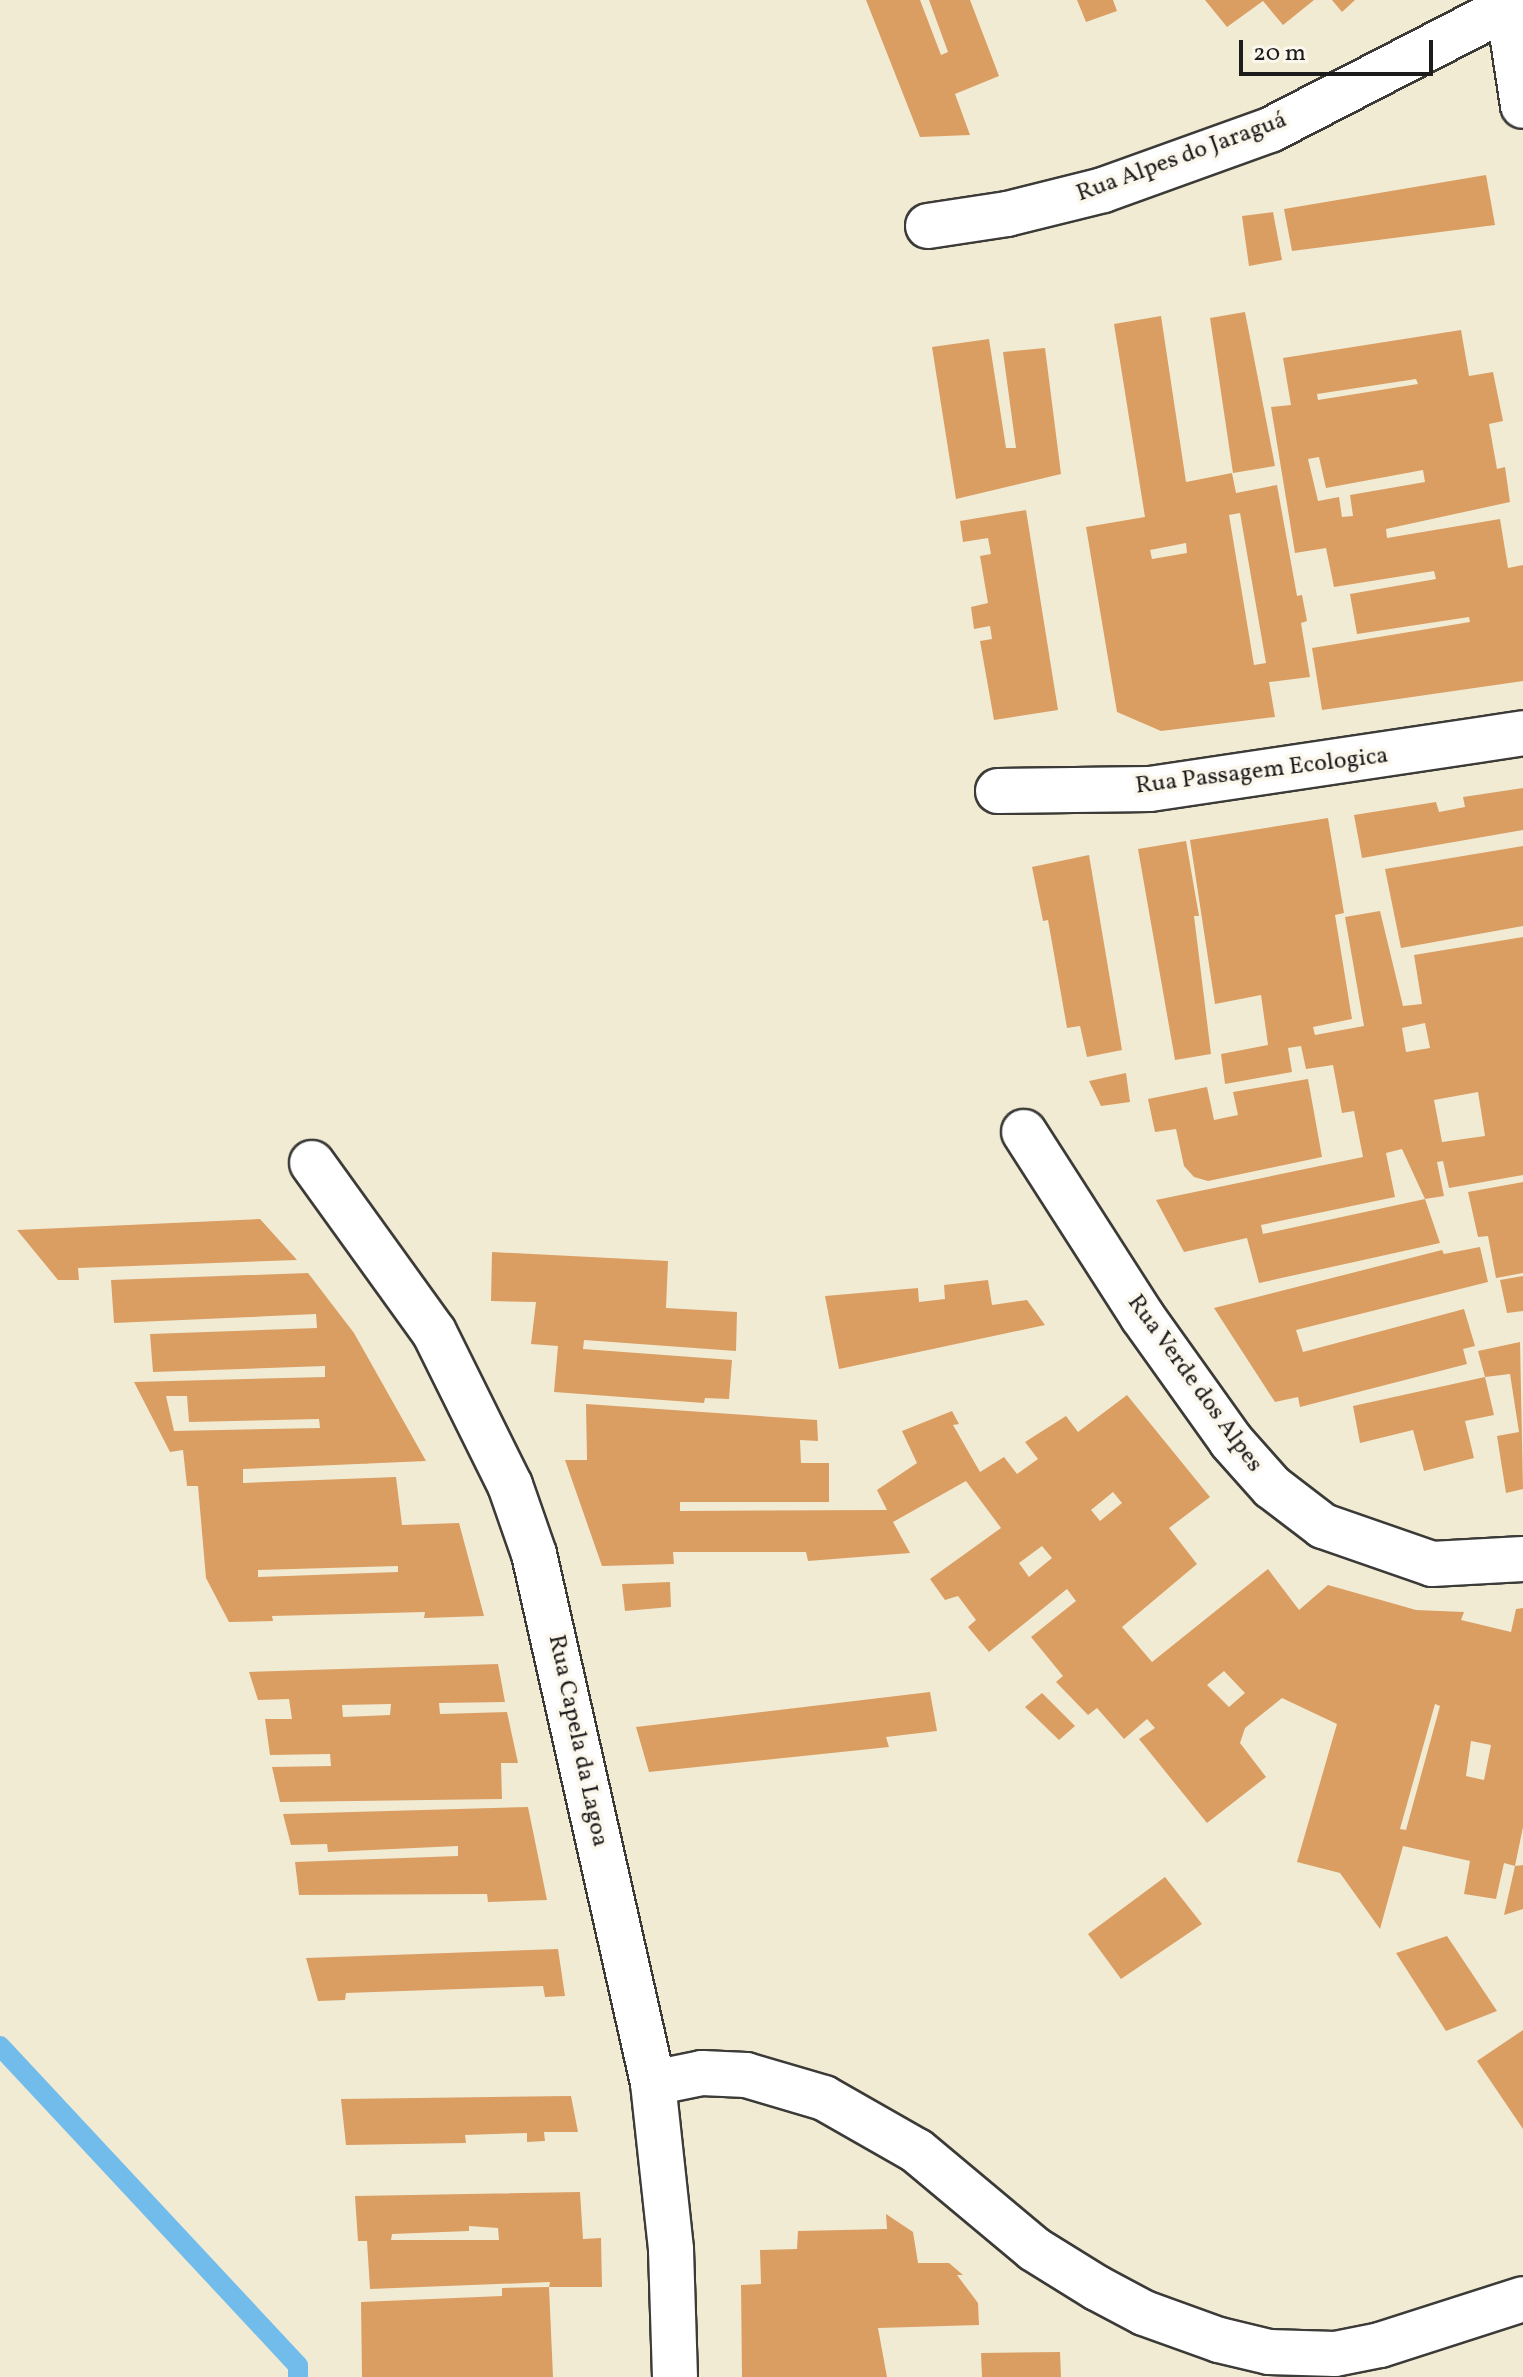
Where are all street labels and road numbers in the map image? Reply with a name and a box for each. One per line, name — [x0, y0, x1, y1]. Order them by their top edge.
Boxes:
street label: Rua Alpes do Jaraguá — [1073, 107, 1291, 209]
street label: Rua Passagem Ecologica — [1134, 742, 1390, 802]
street label: Rua Verde dos Alpes — [1120, 1289, 1268, 1479]
street label: Rua Capela da Lagoa — [540, 1632, 614, 1850]

